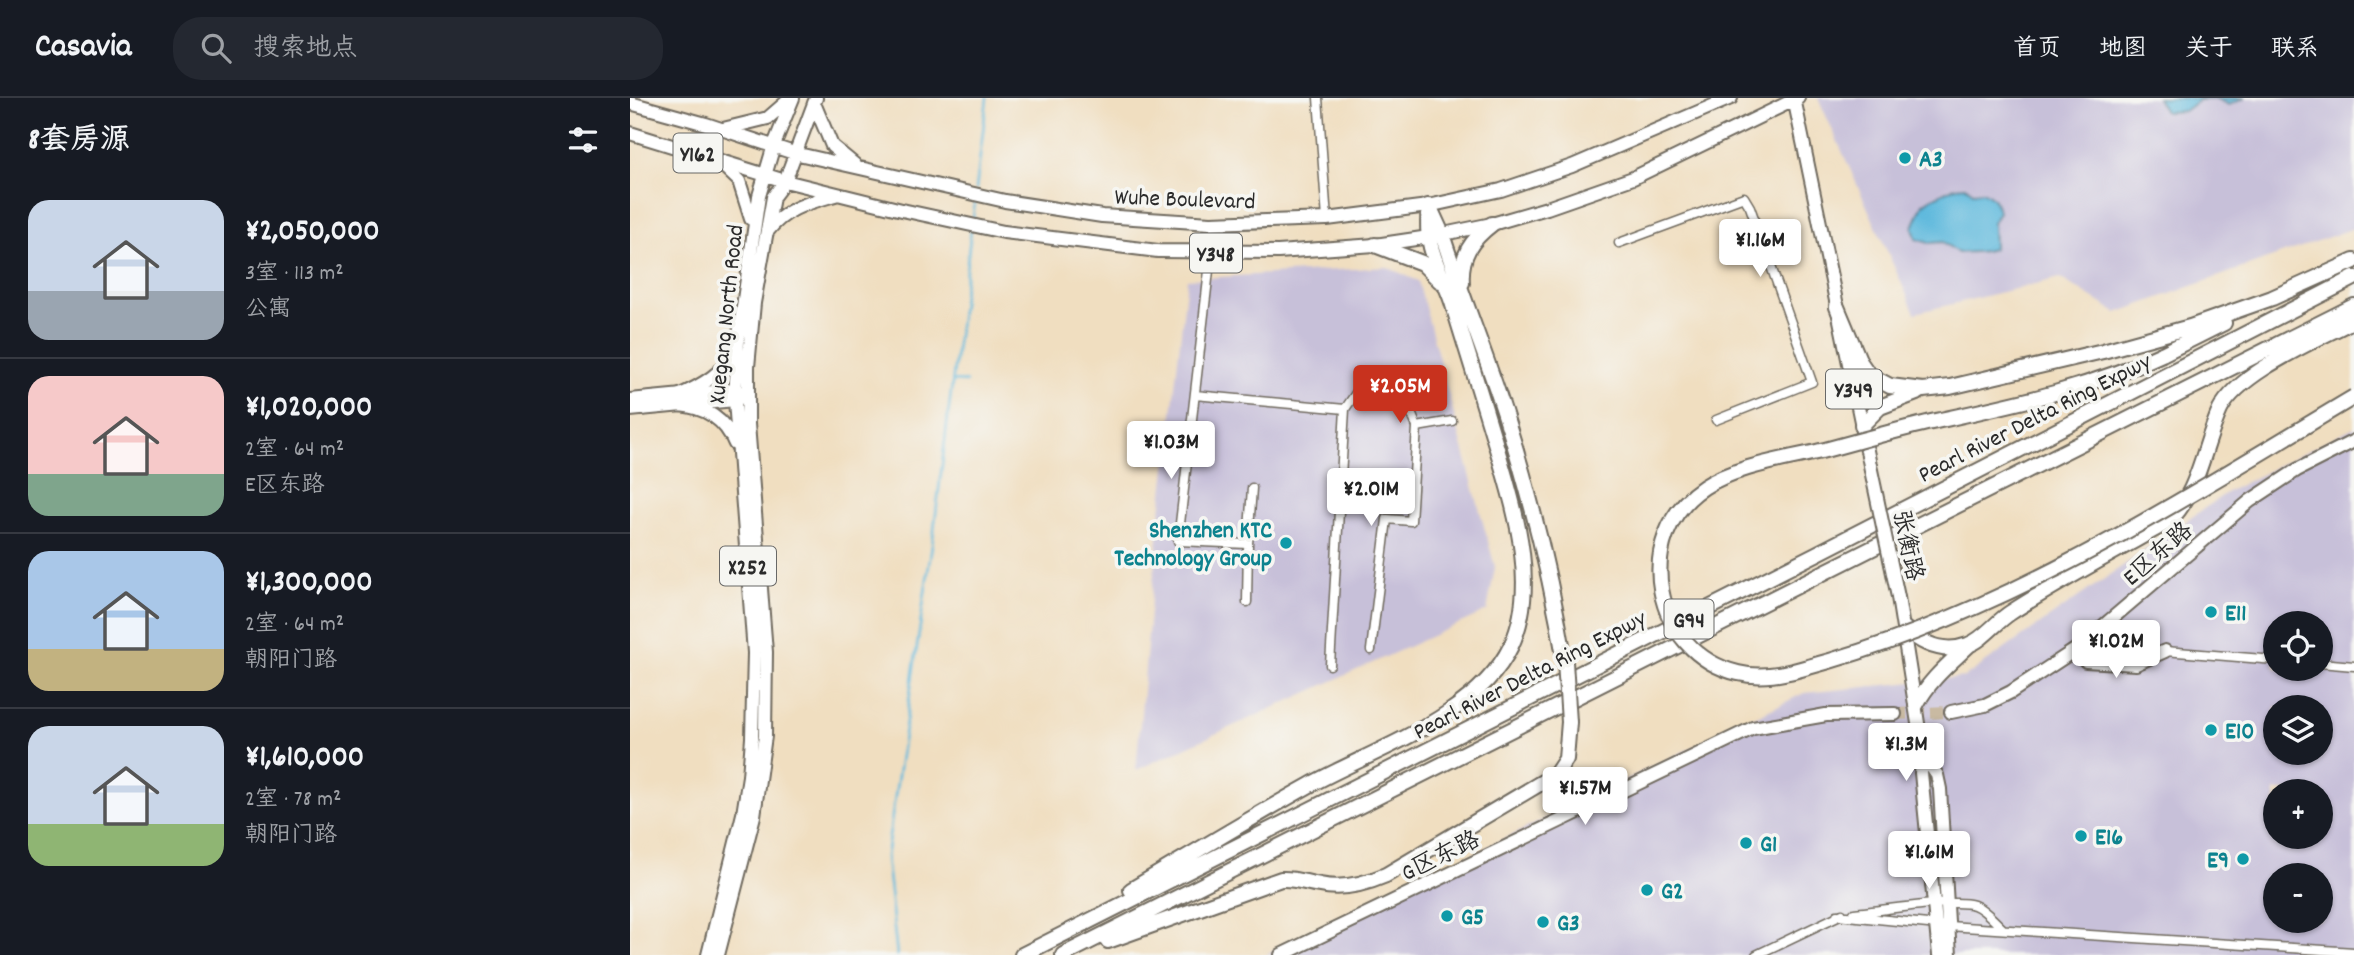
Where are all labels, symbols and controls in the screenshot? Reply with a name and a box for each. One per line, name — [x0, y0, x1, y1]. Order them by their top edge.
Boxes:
search box — [173, 17, 663, 80]
text: Casavia — [35, 25, 131, 72]
icon: search — [197, 29, 235, 67]
text: 搜索地点 — [253, 31, 357, 68]
text: 首页 — [2013, 33, 2061, 67]
text: 地图 — [2099, 33, 2147, 67]
text: 关于 — [2185, 33, 2233, 67]
text: 联系 — [2271, 33, 2319, 67]
text: 8套房源 — [28, 121, 130, 164]
icon: filters — [564, 121, 602, 159]
road number: Y162 — [673, 134, 722, 172]
place label: A3 — [1919, 144, 1943, 178]
marker: A3 — [1897, 150, 1913, 166]
street label: Wuhe Boulevard — [1114, 182, 1256, 220]
text: ¥2,050,000 — [245, 212, 380, 255]
pin: ¥1.16M — [1703, 220, 1817, 279]
street label: Xuegang North Road — [702, 223, 754, 406]
text: ¥1.16M — [1735, 225, 1785, 258]
icon: home — [84, 228, 168, 312]
road number: Y348 — [1190, 234, 1242, 272]
text: 3室 · 113 m² — [245, 258, 344, 291]
text: 公寓 — [245, 294, 291, 327]
street label: Pearl River Delta Ring Expwy — [1913, 346, 2159, 493]
pin: ¥2.05M — [1343, 366, 1457, 425]
road number: Y349 — [1826, 370, 1882, 408]
text: ¥2.05M — [1369, 371, 1431, 404]
text: ¥1,020,000 — [245, 388, 372, 431]
icon: home — [84, 404, 168, 488]
pin: ¥1.03M — [1114, 422, 1228, 481]
text: ¥1.03M — [1143, 427, 1199, 460]
text: 2室 · 64 m² — [245, 434, 344, 467]
pin: ¥2.01M — [1314, 468, 1428, 528]
text: E区东路 — [245, 470, 324, 503]
text: ¥2.01M — [1343, 474, 1399, 507]
street label: 张衡路 — [1882, 507, 1930, 584]
place label: Shenzhen KTC Technology Group — [1114, 515, 1272, 577]
street label: E区东路 — [2117, 515, 2201, 595]
marker: Shenzhen KTC Technology Group — [1278, 535, 1294, 551]
road number: X252 — [720, 546, 776, 586]
text: ¥1,300,000 — [245, 563, 373, 606]
icon: home — [84, 579, 168, 663]
place label: E11 — [2225, 598, 2246, 632]
road number: G94 — [1664, 600, 1714, 638]
street label: Pearl River Delta Ring Expwy — [1408, 603, 1654, 750]
marker: E11 — [2203, 604, 2219, 620]
text: 2室 · 64 m² — [245, 609, 344, 642]
map controls — [2263, 611, 2333, 933]
button: locate — [2263, 611, 2333, 681]
pin: ¥1.02M — [2059, 620, 2173, 680]
text: ¥1.02M — [2088, 626, 2144, 659]
text: 朝阳门路 — [245, 645, 337, 678]
button: layers — [2263, 695, 2333, 765]
place label: E10 — [2225, 716, 2254, 750]
marker: E10 — [2203, 722, 2219, 738]
pin: ¥1.3M — [1857, 724, 1955, 783]
text: ¥1.3M — [1884, 729, 1928, 762]
text: ¥1,610,000 — [245, 738, 364, 781]
icon: home — [84, 754, 168, 838]
pin: ¥1.57M — [1528, 768, 1642, 827]
text: ¥1.57M — [1559, 773, 1611, 806]
button: + — [2263, 779, 2333, 849]
text: 2室 · 78 m² — [245, 784, 341, 817]
text: 朝阳门路 — [245, 820, 337, 853]
place label: E16 — [2095, 822, 2123, 856]
street label: G区东路 — [1396, 824, 1487, 891]
marker: E16 — [2073, 828, 2089, 844]
place label: G1 — [1760, 829, 1777, 863]
pin: ¥1.61M — [1872, 832, 1986, 891]
marker: G1 — [1738, 835, 1754, 851]
text: ¥1.61M — [1904, 837, 1954, 870]
place label: E9 — [2207, 845, 2229, 879]
marker: E9 — [2235, 851, 2251, 867]
button: − — [2263, 863, 2333, 933]
place label: G2 — [1661, 876, 1684, 910]
marker: G2 — [1639, 882, 1655, 898]
place label: G5 — [1461, 902, 1484, 936]
marker: G5 — [1439, 908, 1455, 924]
place label: G3 — [1557, 908, 1580, 942]
marker: G3 — [1535, 914, 1551, 930]

